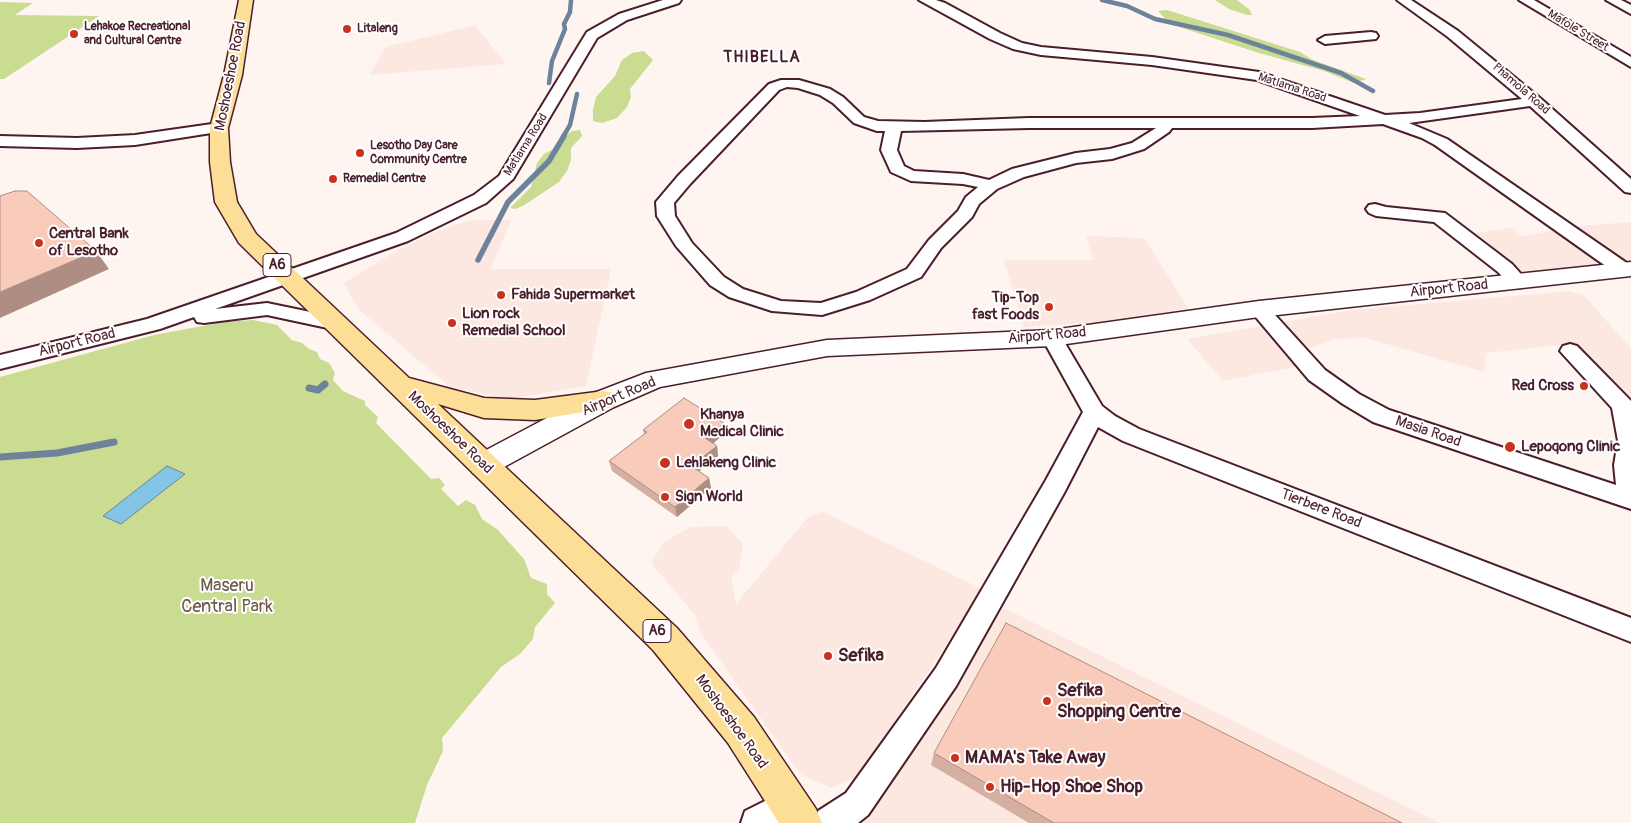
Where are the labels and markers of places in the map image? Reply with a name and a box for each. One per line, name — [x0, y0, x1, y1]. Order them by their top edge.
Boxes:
place label: Lehakoe Recreational and Cultural Centre — [84, 20, 191, 48]
place label: Litaleng — [357, 22, 398, 36]
marker: Litaleng — [341, 23, 353, 35]
marker: Lehakoe Recreational and Cultural Centre — [68, 28, 80, 40]
place label: Lesotho Day Care Community Centre — [370, 139, 467, 167]
marker: Lesotho Day Care Community Centre — [354, 147, 366, 159]
place label: Remedial Centre — [343, 172, 426, 186]
marker: Remedial Centre — [327, 173, 339, 185]
place label: Central Bank of Lesotho — [49, 225, 129, 260]
marker: Central Bank of Lesotho — [33, 237, 45, 249]
place label: Fahida Supermarket — [511, 286, 635, 304]
marker: Fahida Supermarket — [495, 289, 507, 301]
place label: Tip-Top fast Foods — [972, 289, 1039, 324]
marker: Tip-Top fast Foods — [1043, 301, 1055, 313]
place label: Lion rock Remedial School — [462, 305, 566, 340]
marker: Lion rock Remedial School — [446, 317, 458, 329]
place label: Red Cross — [1512, 377, 1574, 395]
marker: Red Cross — [1578, 380, 1590, 392]
place label: Khanya Medical Clinic — [700, 406, 784, 441]
marker: Khanya Medical Clinic — [682, 417, 696, 431]
place label: Lepoqong Clinic — [1521, 438, 1620, 456]
marker: Lepoqong Clinic — [1503, 440, 1517, 454]
place label: Lehlakeng Clinic — [676, 454, 776, 472]
marker: Lehlakeng Clinic — [658, 456, 672, 470]
place label: Sign World — [675, 488, 743, 506]
marker: Sign World — [659, 491, 671, 503]
place label: Sefika — [838, 645, 884, 667]
marker: Sefika — [822, 650, 834, 662]
place label: Sefika Shopping Centre — [1057, 680, 1181, 722]
marker: Sefika Shopping Centre — [1041, 695, 1053, 707]
place label: MAMA's Take Away — [965, 747, 1105, 769]
marker: MAMA's Take Away — [949, 752, 961, 764]
place label: Hip-Hop Shoe Shop — [1000, 776, 1143, 798]
marker: Hip-Hop Shoe Shop — [984, 781, 996, 793]

